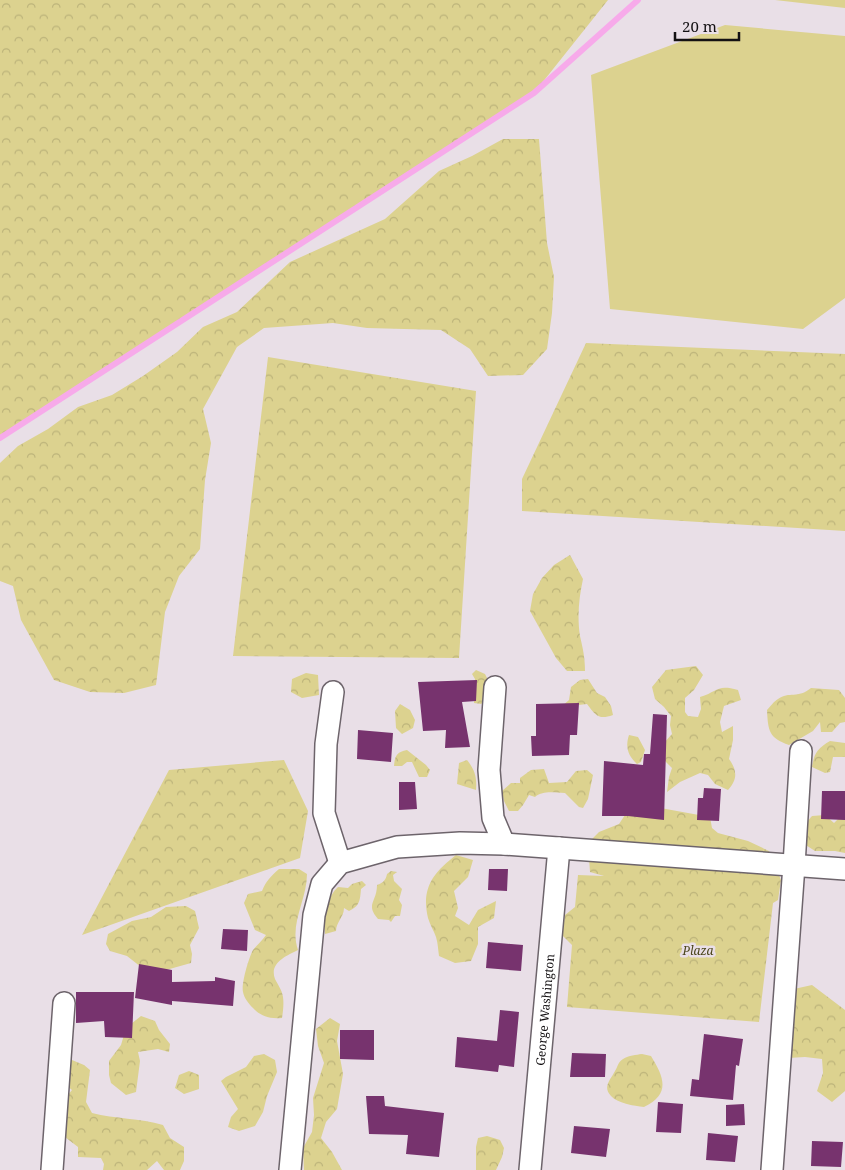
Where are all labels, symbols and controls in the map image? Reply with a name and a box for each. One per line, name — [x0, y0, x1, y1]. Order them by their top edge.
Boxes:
scale bar — [675, 10, 739, 42]
text: 20 m — [682, 16, 717, 36]
park label: Plaza — [681, 942, 714, 959]
street label: George Washington — [531, 953, 558, 1066]

